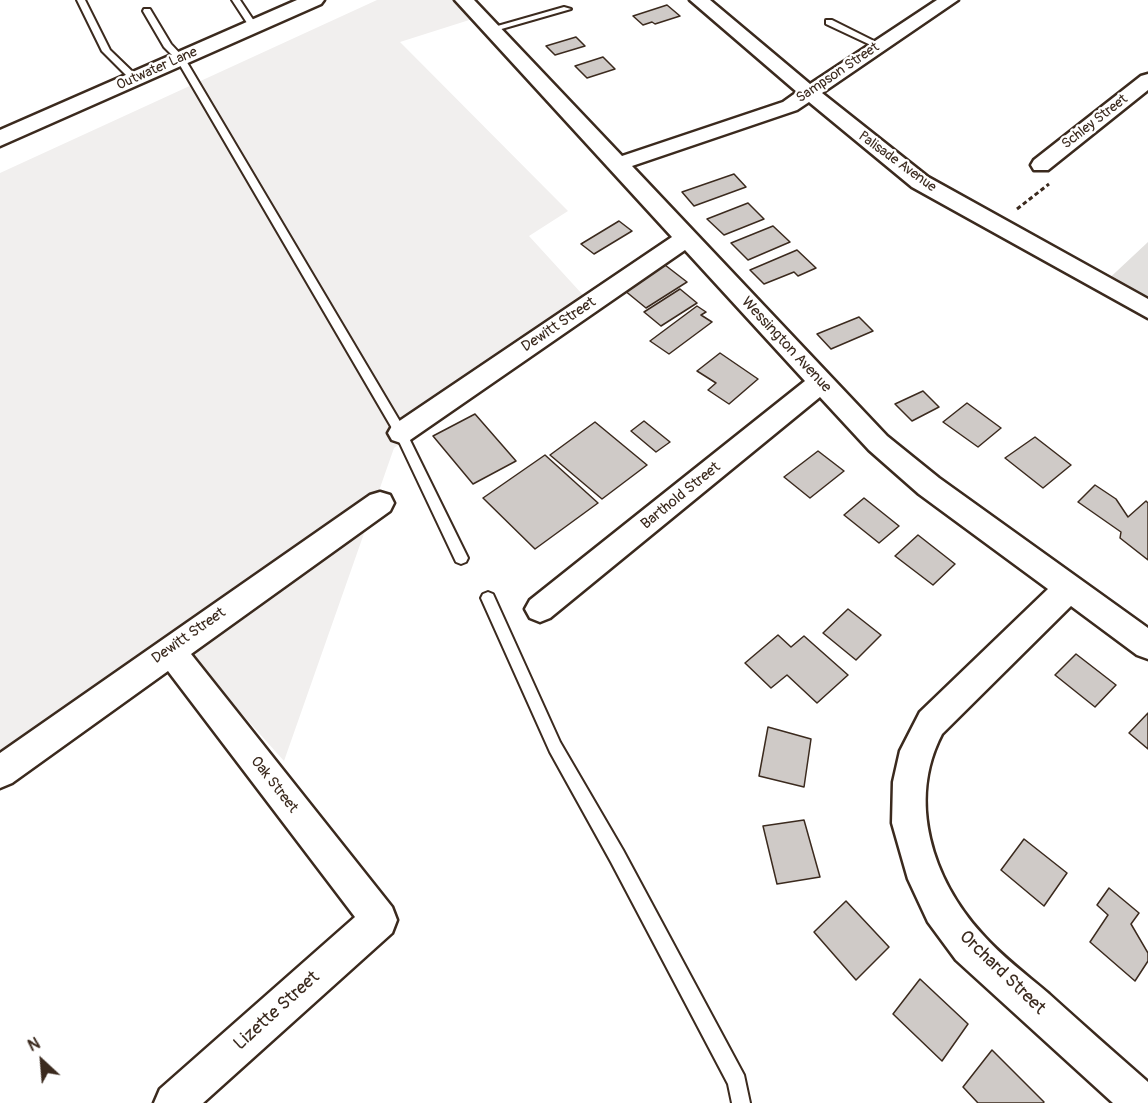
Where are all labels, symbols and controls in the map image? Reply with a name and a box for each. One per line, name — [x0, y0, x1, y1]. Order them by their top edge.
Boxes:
street label: Sampson Street — [793, 39, 883, 107]
street label: Outwater Lane — [114, 44, 200, 94]
street label: Schley Street — [1059, 91, 1131, 153]
street label: Palisade Avenue — [855, 128, 939, 196]
street label: Dewitt Street — [518, 294, 600, 356]
street label: Wessington Avenue — [737, 294, 835, 396]
street label: Barthold Street — [638, 459, 724, 533]
street label: Dewitt Street — [149, 604, 229, 668]
street label: Oak Street — [246, 753, 302, 817]
street label: Orchard Street — [954, 927, 1050, 1019]
street label: Lizette Street — [230, 967, 324, 1055]
north arrow — [12, 1031, 72, 1091]
text: N — [25, 1033, 43, 1056]

